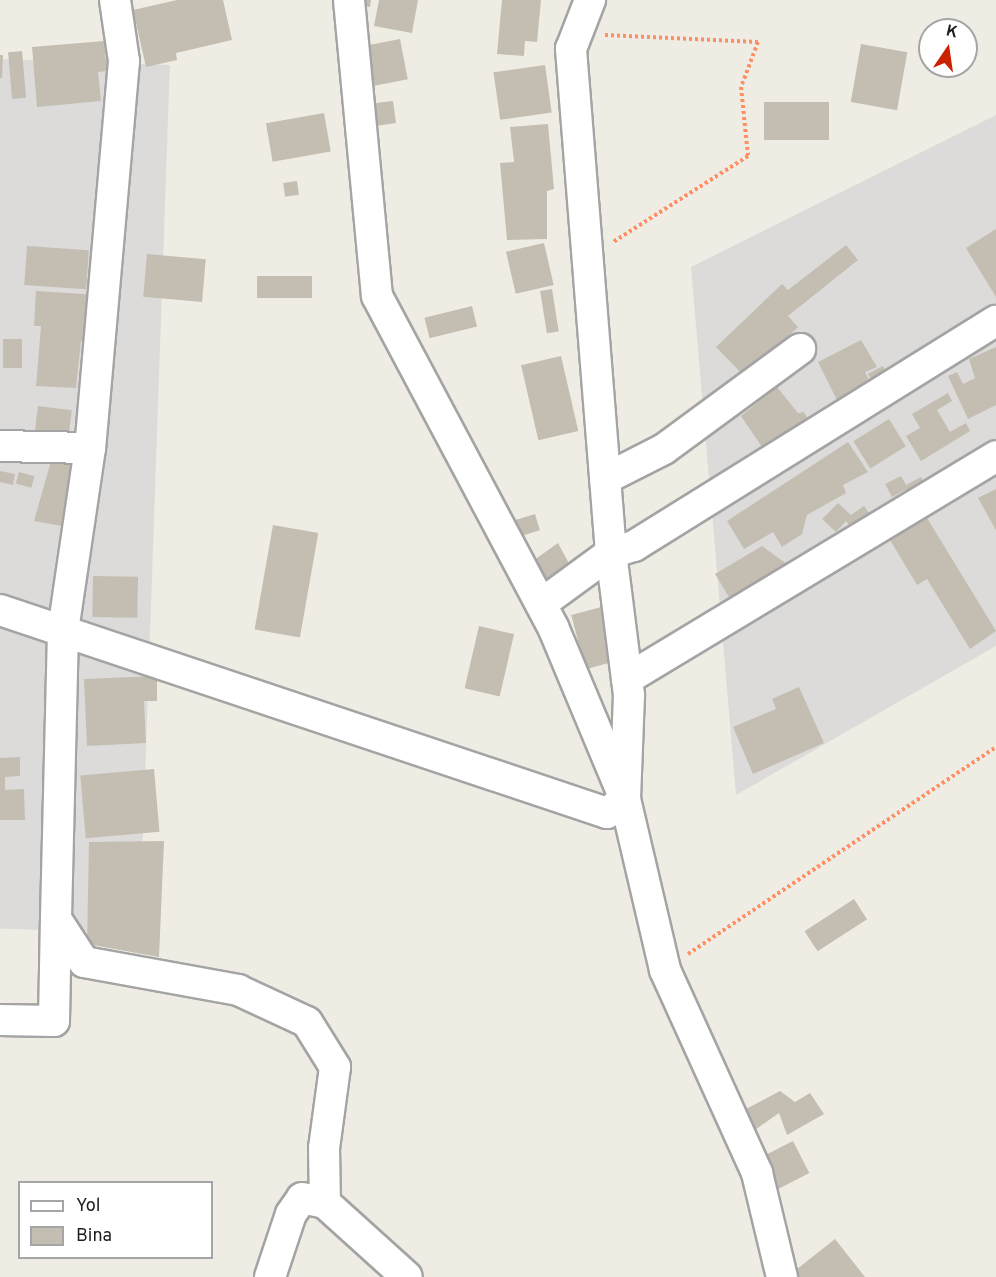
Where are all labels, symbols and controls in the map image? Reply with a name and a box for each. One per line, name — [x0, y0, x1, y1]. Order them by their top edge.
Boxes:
north arrow — [918, 18, 978, 78]
text: K — [944, 21, 959, 43]
legend — [18, 1181, 213, 1259]
text: Yol — [76, 1195, 101, 1218]
text: Bina — [76, 1225, 112, 1248]

